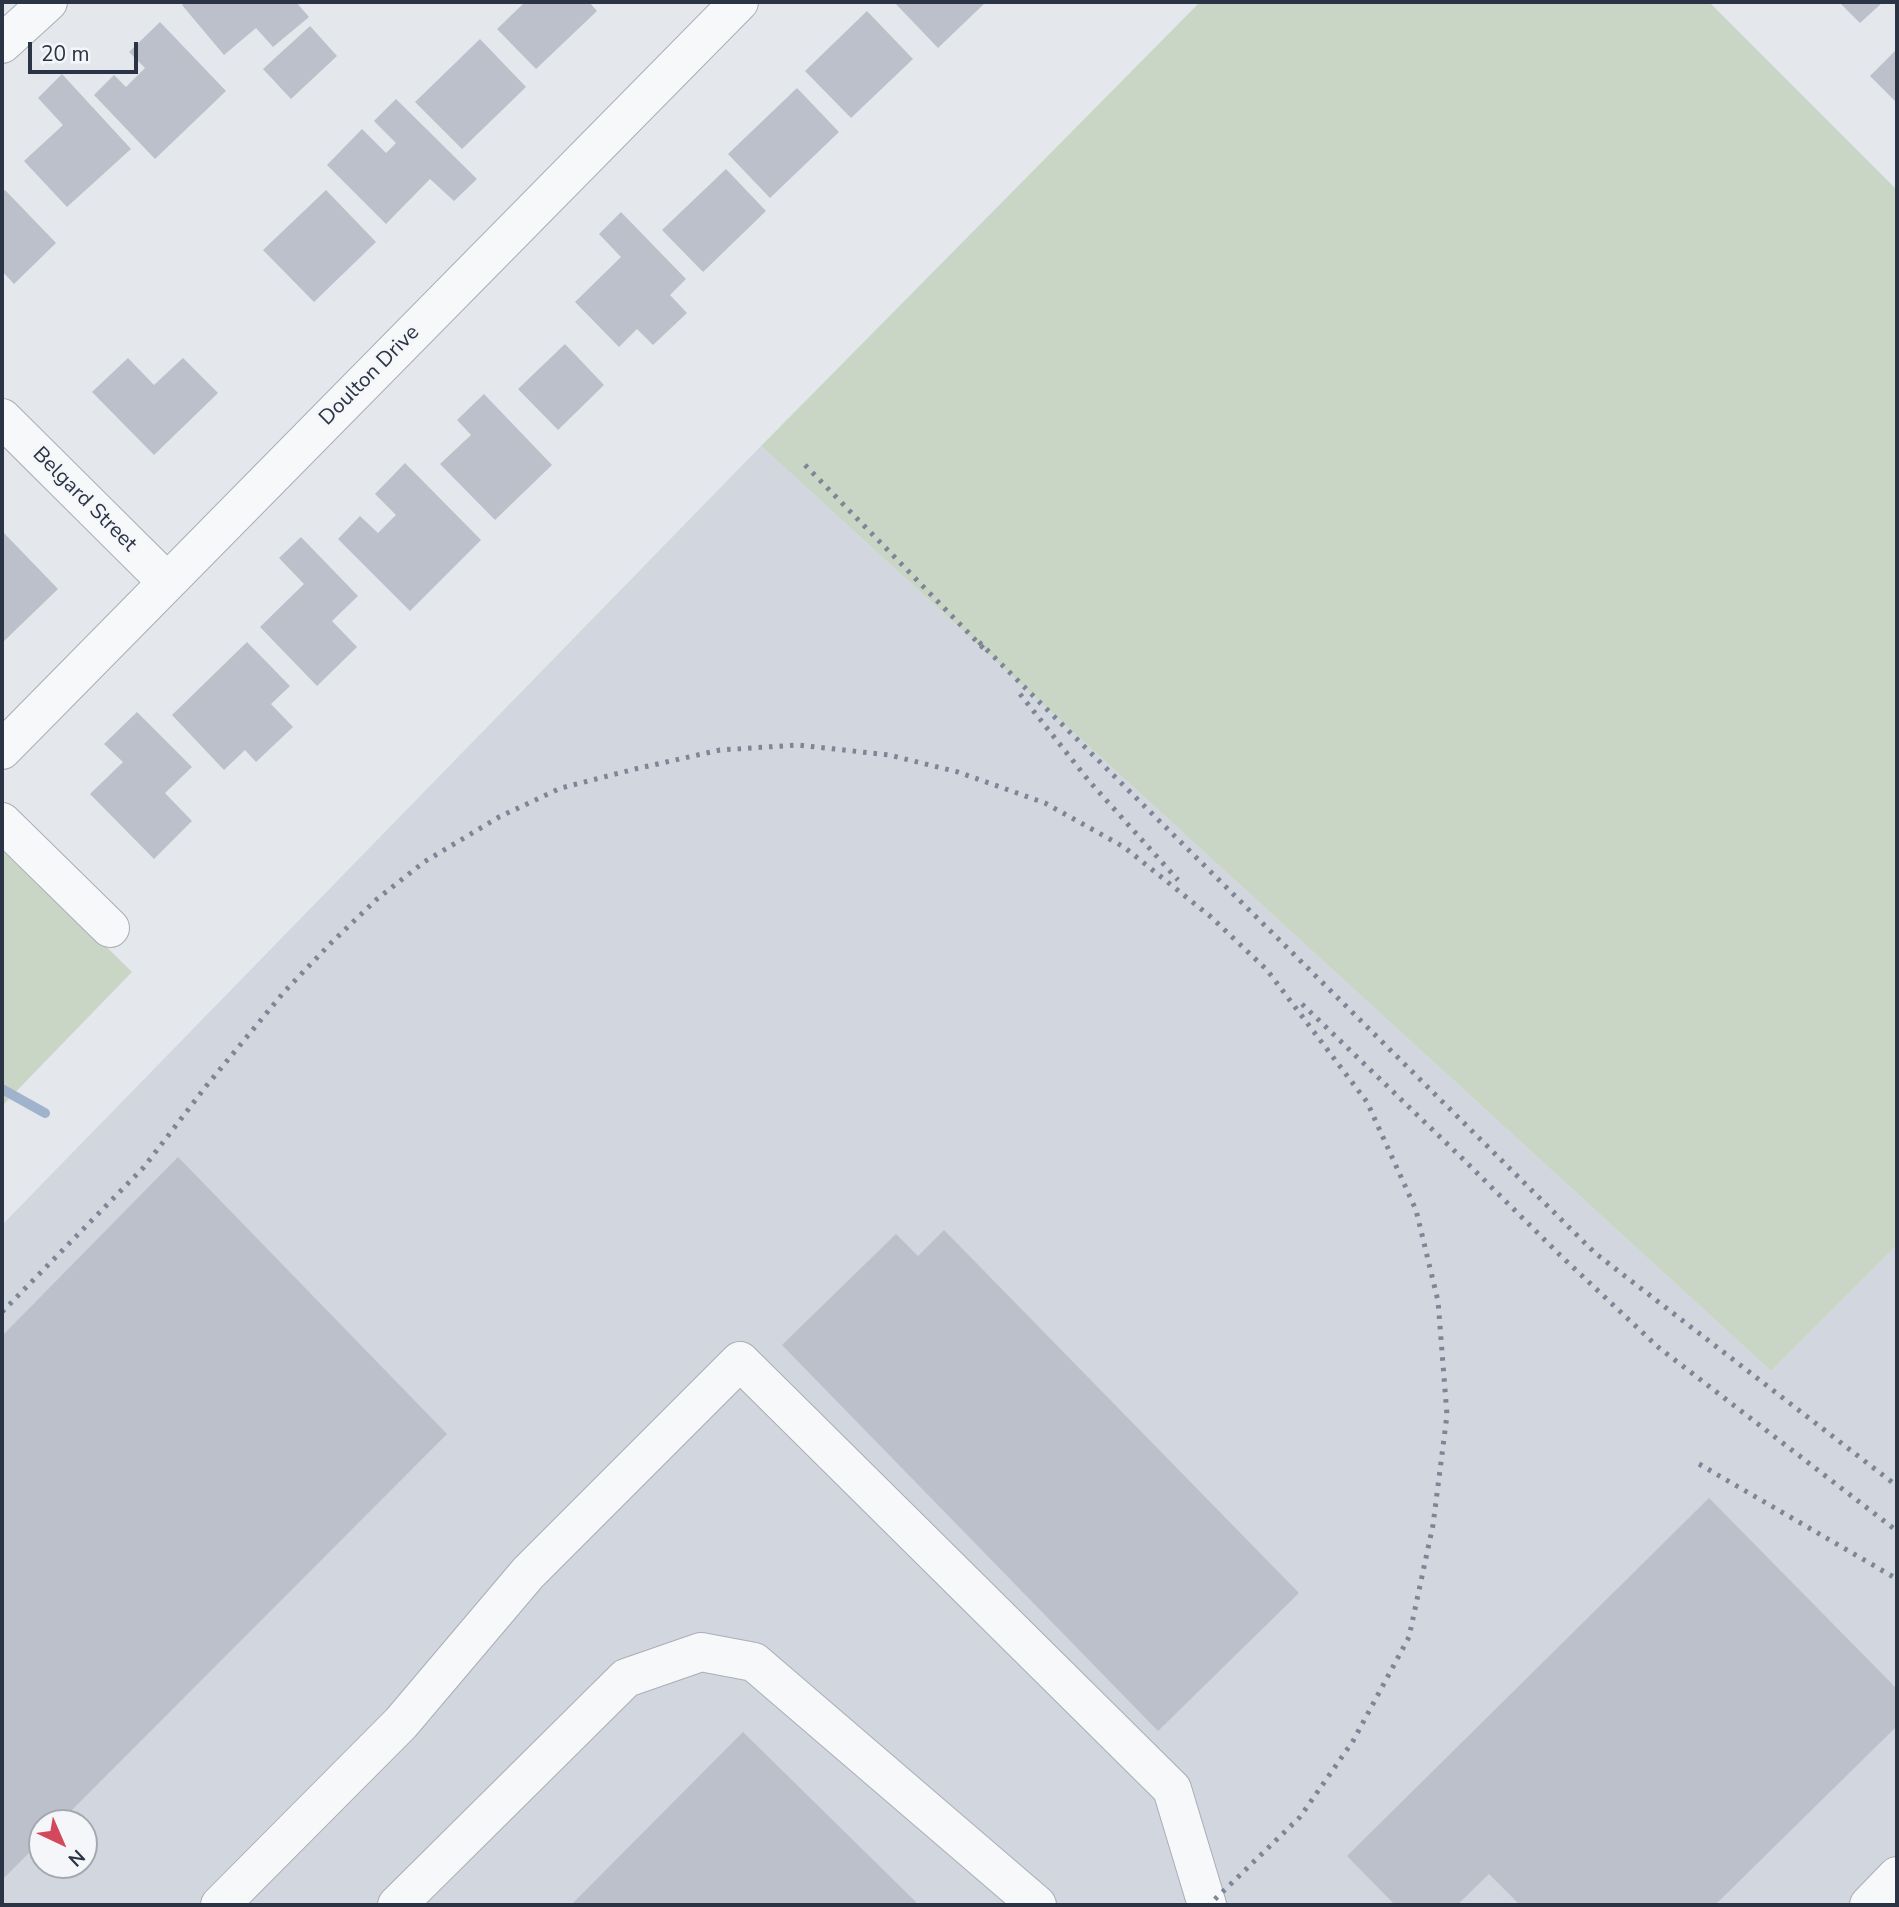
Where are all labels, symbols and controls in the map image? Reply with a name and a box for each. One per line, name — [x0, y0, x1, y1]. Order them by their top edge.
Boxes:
scale bar — [32, 28, 142, 72]
text: 20 m — [41, 40, 90, 68]
street label: Doulton Drive — [315, 321, 425, 431]
street label: Belgard Street — [27, 443, 141, 557]
north arrow — [28, 1809, 98, 1879]
text: N — [62, 1843, 90, 1872]

